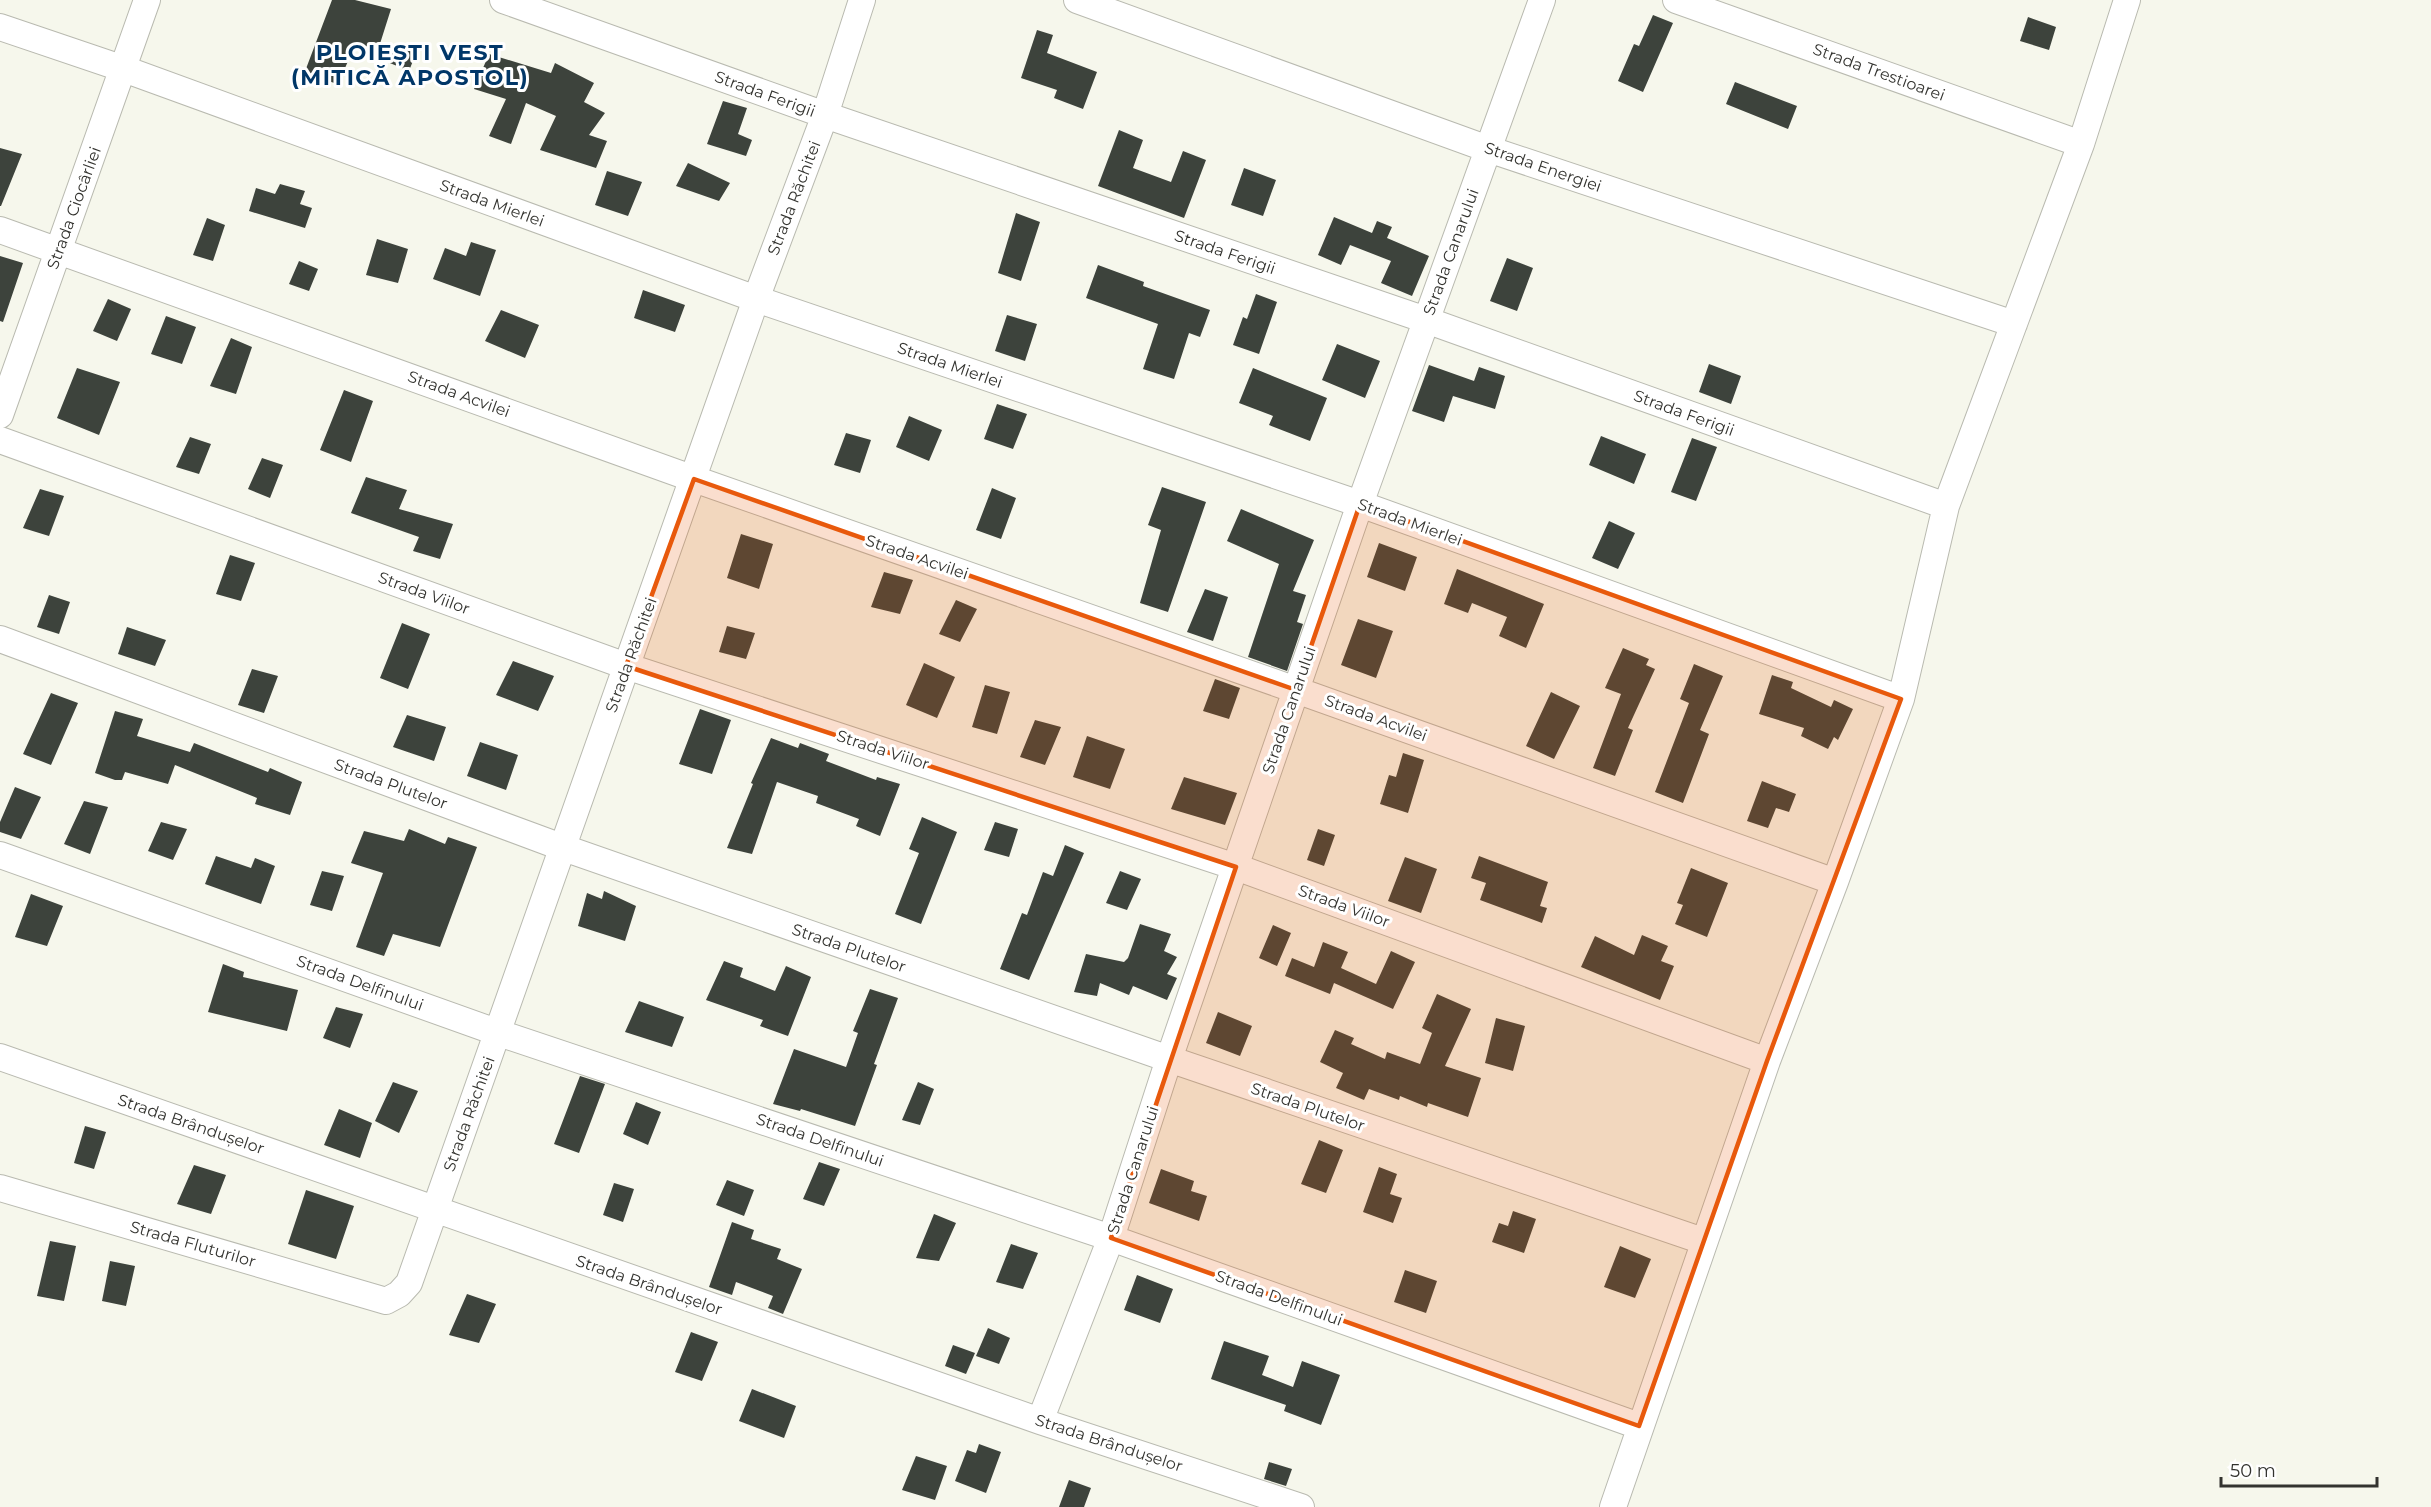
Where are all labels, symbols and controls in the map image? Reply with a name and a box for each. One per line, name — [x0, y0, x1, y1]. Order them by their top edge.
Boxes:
district label: PLOIEȘTI VEST (MITICĂ APOSTOL) — [291, 39, 529, 91]
street label: Strada Trestioarei — [1810, 39, 1948, 105]
street label: Strada Ferigii — [712, 67, 818, 121]
street label: Strada Răchitei — [763, 138, 825, 258]
street label: Strada Energiei — [1482, 138, 1604, 196]
street label: Strada Ciocârliei — [43, 144, 105, 272]
street label: Strada Mierlei — [437, 175, 547, 231]
street label: Strada Canarului — [1419, 186, 1483, 318]
street label: Strada Ferigii — [1172, 226, 1278, 278]
street label: Strada Mierlei — [895, 338, 1005, 392]
street label: Strada Acvilei — [405, 367, 513, 421]
street label: Strada Ferigii — [1631, 386, 1737, 440]
street label: Strada Mierlei — [1355, 494, 1465, 550]
street label: Strada Acvilei — [863, 531, 971, 583]
street label: Strada Viilor — [376, 568, 472, 618]
street label: Strada Răchitei — [601, 595, 661, 715]
street label: Strada Canarului — [1258, 644, 1320, 776]
street label: Strada Acvilei — [1322, 691, 1430, 745]
street label: Strada Viilor — [834, 726, 932, 774]
street label: Strada Plutelor — [332, 755, 450, 813]
street label: Strada Viilor — [1296, 881, 1392, 931]
street label: Strada Plutelor — [790, 920, 908, 976]
street label: Strada Delfinului — [294, 951, 426, 1015]
street label: Strada Răchitei — [439, 1054, 499, 1174]
street label: Strada Plutelor — [1249, 1079, 1367, 1135]
street label: Strada Brândușelor — [115, 1090, 267, 1159]
street label: Strada Canarului — [1103, 1104, 1163, 1236]
street label: Strada Delfinului — [754, 1109, 886, 1171]
street label: Strada Fluturilor — [128, 1217, 258, 1271]
street label: Strada Brândușelor — [573, 1251, 725, 1320]
street label: Strada Delfinului — [1213, 1266, 1345, 1330]
street label: Strada Brândușelor — [1033, 1410, 1185, 1477]
scale bar — [2221, 1450, 2377, 1488]
text: 50 m — [2230, 1460, 2276, 1482]

